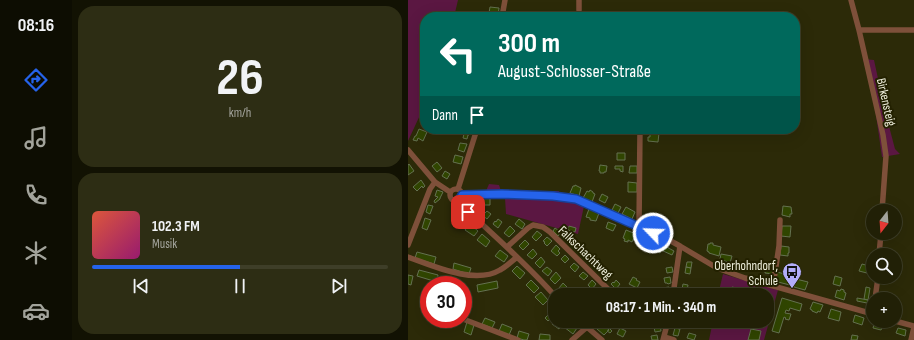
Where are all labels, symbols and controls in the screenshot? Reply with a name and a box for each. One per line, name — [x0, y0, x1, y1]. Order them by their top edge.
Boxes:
text: 08:16 — [18, 15, 54, 36]
text: 300 m — [498, 27, 560, 60]
icon: left — [432, 28, 484, 80]
text: 26 — [216, 47, 264, 110]
text: August-Schlosser-Straße — [498, 61, 651, 82]
icon: directions — [22, 66, 50, 94]
street label: Birkensteig — [873, 77, 899, 128]
icon: arrive — [466, 104, 488, 126]
text: km/h — [229, 105, 251, 121]
text: Dann — [432, 106, 458, 125]
icon: music — [22, 124, 50, 152]
icon: phone — [22, 181, 50, 209]
pin — [451, 195, 485, 229]
icon: arrive — [457, 201, 479, 223]
north arrow — [866, 204, 902, 240]
map controls — [866, 204, 902, 328]
position arrow — [632, 212, 674, 254]
text: 102.3 FM — [152, 217, 200, 236]
street label: Falkschachtweg — [555, 223, 616, 283]
text: Musik — [152, 236, 177, 252]
icon: climate — [22, 239, 50, 267]
button: search — [866, 248, 902, 284]
place label: Oberhohndorf, Schule — [714, 258, 778, 289]
bus stop icon: Oberhohndorf, Schule — [781, 261, 803, 289]
icon: previous — [130, 275, 152, 297]
icon: pause — [229, 275, 251, 297]
icon: next — [328, 275, 350, 297]
speed limit sign: 30 — [420, 276, 472, 328]
button: + — [866, 292, 902, 328]
icon: car — [22, 297, 50, 325]
text: 08:17 · 1 Min. · 340 m — [606, 298, 716, 317]

